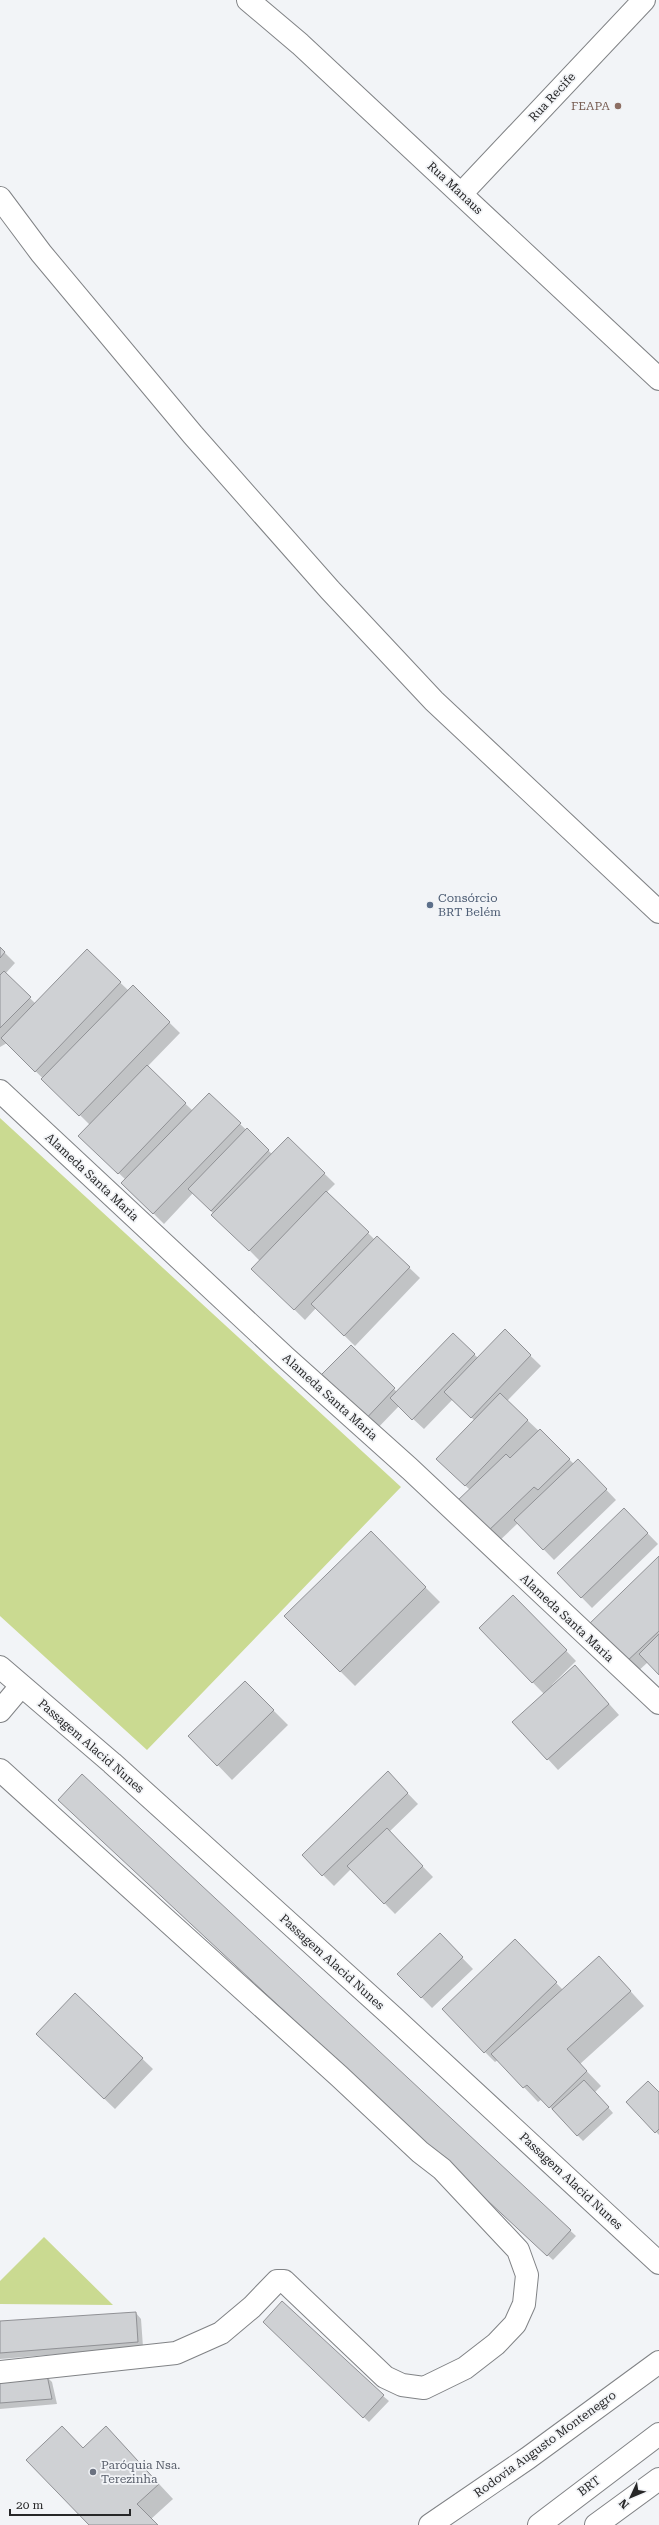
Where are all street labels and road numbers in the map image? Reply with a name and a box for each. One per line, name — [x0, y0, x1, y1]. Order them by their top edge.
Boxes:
street label: Rua Recife — [526, 69, 578, 124]
street label: Rua Manaus — [425, 159, 486, 217]
street label: Alameda Santa Maria — [42, 1130, 142, 1224]
street label: Alameda Santa Maria — [280, 1351, 381, 1443]
street label: Alameda Santa Maria — [517, 1571, 617, 1665]
street label: Passagem Alacid Nunes — [35, 1696, 147, 1796]
street label: Passagem Alacid Nunes — [277, 1911, 387, 2013]
street label: Passagem Alacid Nunes — [517, 2130, 626, 2233]
street label: Rodovia Augusto Montenegro — [471, 2388, 619, 2500]
street label: BRT — [575, 2473, 603, 2499]

